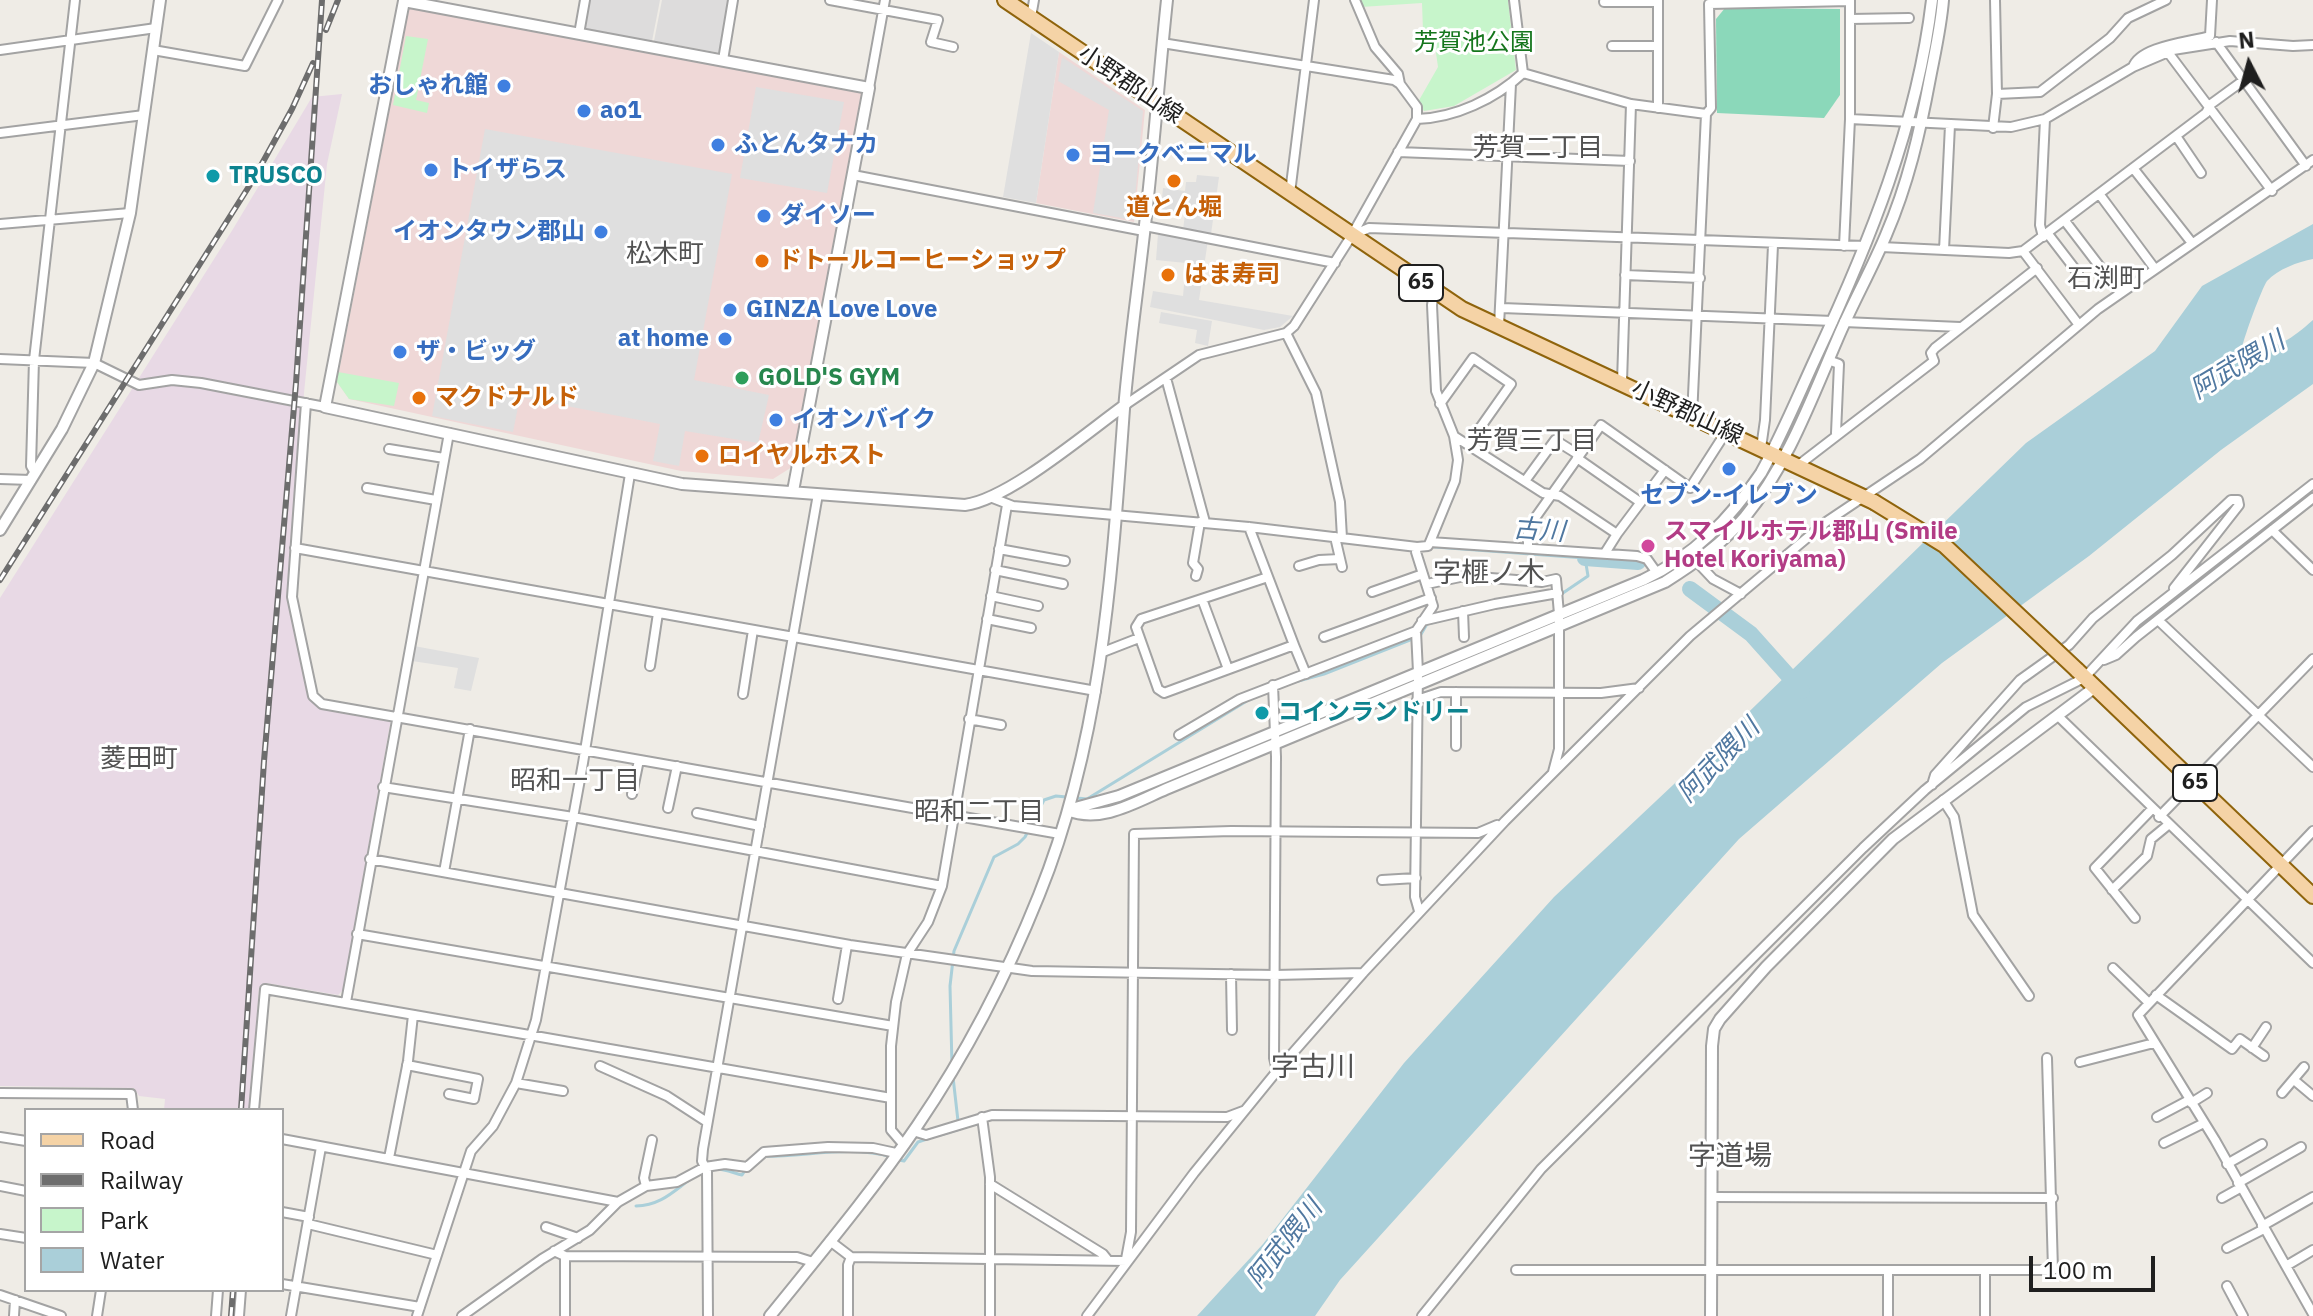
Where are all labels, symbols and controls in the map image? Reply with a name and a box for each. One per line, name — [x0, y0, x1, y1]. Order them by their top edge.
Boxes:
north arrow — [2209, 24, 2289, 104]
text: N — [2237, 24, 2256, 55]
park label: 芳賀池公園 — [1414, 29, 1534, 57]
street label: 小野郡山線 — [1072, 40, 1188, 130]
place label: おしゃれ館 — [368, 72, 488, 100]
marker: おしゃれ館 — [495, 77, 513, 95]
place label: ao1 — [600, 97, 642, 125]
marker: ao1 — [575, 102, 593, 120]
place label: ふとんタナカ — [734, 131, 878, 159]
district label: 芳賀二丁目 — [1473, 132, 1603, 164]
marker: ふとんタナカ — [709, 136, 727, 154]
place label: ヨークベニマル — [1089, 141, 1257, 169]
marker: ヨークベニマル — [1064, 146, 1082, 164]
place label: トイザらス — [447, 156, 567, 184]
marker: トイザらス — [422, 161, 440, 179]
place label: TRUSCO — [229, 162, 323, 190]
marker: TRUSCO — [204, 167, 222, 185]
marker: 道とん堀 — [1165, 172, 1183, 190]
place label: 道とん堀 — [1126, 194, 1222, 222]
place label: ダイソー — [780, 202, 876, 230]
marker: ダイソー — [755, 207, 773, 225]
place label: イオンタウン郡山 — [393, 218, 585, 246]
marker: イオンタウン郡山 — [592, 223, 610, 241]
district label: 松木町 — [626, 238, 704, 270]
place label: ドトールコーヒーショップ — [778, 247, 1066, 275]
marker: ドトールコーヒーショップ — [753, 252, 771, 270]
place label: はま寿司 — [1184, 261, 1280, 289]
district label: 石渕町 — [2067, 263, 2145, 295]
road number: 65 — [1399, 265, 1443, 301]
marker: はま寿司 — [1159, 266, 1177, 284]
place label: GINZA Love Love — [746, 296, 937, 324]
marker: GINZA Love Love — [721, 301, 739, 319]
place label: at home — [618, 325, 709, 353]
water label: 阿武隈川 — [2185, 326, 2291, 406]
marker: at home — [716, 330, 734, 348]
place label: ザ・ビッグ — [416, 338, 536, 366]
marker: ザ・ビッグ — [391, 343, 409, 361]
place label: GOLD'S GYM — [758, 364, 900, 392]
marker: GOLD'S GYM — [733, 369, 751, 387]
street label: 小野郡山線 — [1627, 375, 1747, 451]
place label: マクドナルド — [435, 384, 579, 412]
marker: マクドナルド — [410, 389, 428, 407]
place label: イオンバイク — [792, 406, 936, 434]
marker: イオンバイク — [767, 411, 785, 429]
district label: 芳賀三丁目 — [1467, 425, 1597, 457]
place label: ロイヤルホスト — [718, 442, 886, 470]
marker: ロイヤルホスト — [693, 447, 711, 465]
marker: セブン-イレブン — [1720, 460, 1738, 478]
place label: セブン-イレブン — [1640, 482, 1818, 510]
water label: 古川 — [1512, 514, 1566, 548]
place label: スマイルホテル郡山 (Smile Hotel Koriyama) — [1664, 518, 1958, 574]
marker: スマイルホテル郡山 (Smile Hotel Koriyama) — [1639, 537, 1657, 555]
district label: 字榧ノ木 — [1433, 557, 1545, 591]
place label: コインランドリー — [1278, 699, 1470, 727]
marker: コインランドリー — [1253, 704, 1271, 722]
water label: 阿武隈川 — [1672, 713, 1766, 809]
district label: 菱田町 — [100, 743, 178, 775]
district label: 昭和一丁目 — [510, 765, 640, 797]
road number: 65 — [2173, 765, 2217, 801]
district label: 昭和二丁目 — [914, 796, 1044, 828]
district label: 字古川 — [1271, 1051, 1355, 1085]
legend — [24, 1108, 284, 1292]
text: Road — [100, 1124, 155, 1156]
district label: 字道場 — [1688, 1140, 1772, 1174]
text: Railway — [100, 1164, 183, 1196]
water label: 阿武隈川 — [1241, 1193, 1329, 1295]
text: Park — [100, 1204, 149, 1236]
scale bar — [2033, 1240, 2159, 1290]
text: Water — [100, 1244, 164, 1276]
text: 100 m — [2043, 1254, 2113, 1286]

